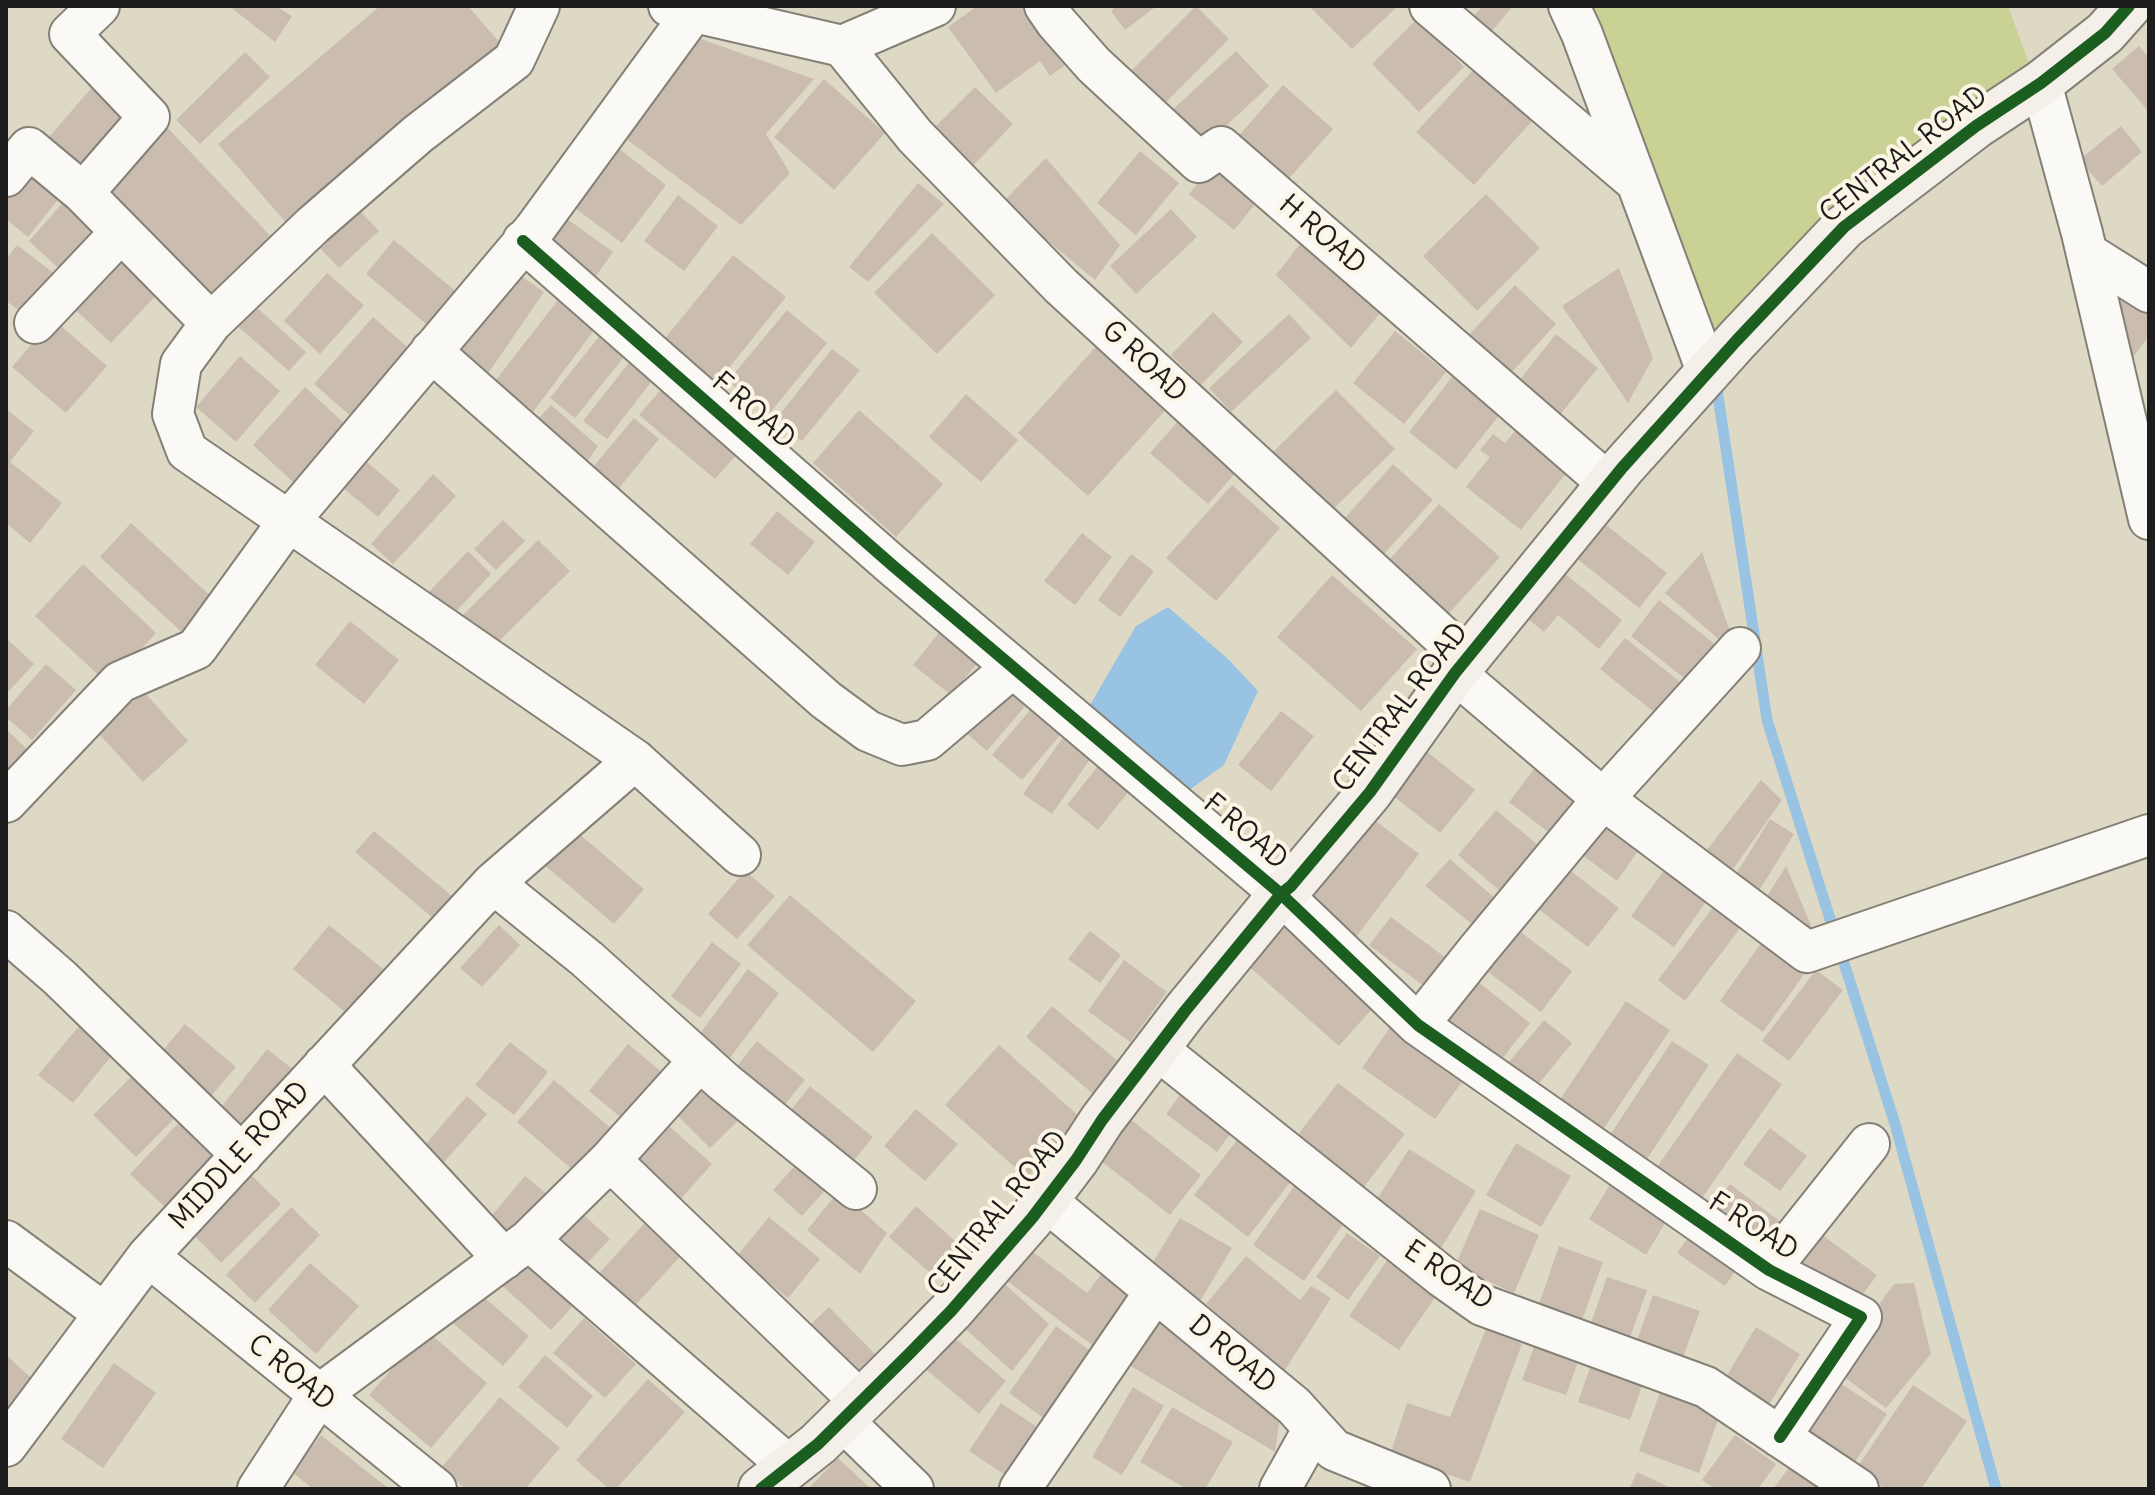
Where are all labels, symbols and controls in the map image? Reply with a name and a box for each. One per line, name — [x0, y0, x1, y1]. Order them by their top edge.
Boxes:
street label: CENTRAL ROAD — [1813, 79, 1995, 231]
street label: H ROAD — [1272, 188, 1372, 282]
street label: G ROAD — [1094, 314, 1194, 410]
street label: F ROAD — [704, 366, 802, 456]
street label: CENTRAL ROAD — [1326, 617, 1476, 799]
street label: F ROAD — [1196, 787, 1294, 877]
street label: MIDDLE ROAD — [163, 1075, 317, 1237]
street label: CENTRAL ROAD — [921, 1124, 1075, 1304]
street label: F ROAD — [1702, 1186, 1804, 1268]
street label: E ROAD — [1397, 1234, 1499, 1318]
street label: D ROAD — [1181, 1309, 1283, 1401]
street label: C ROAD — [241, 1328, 341, 1418]

